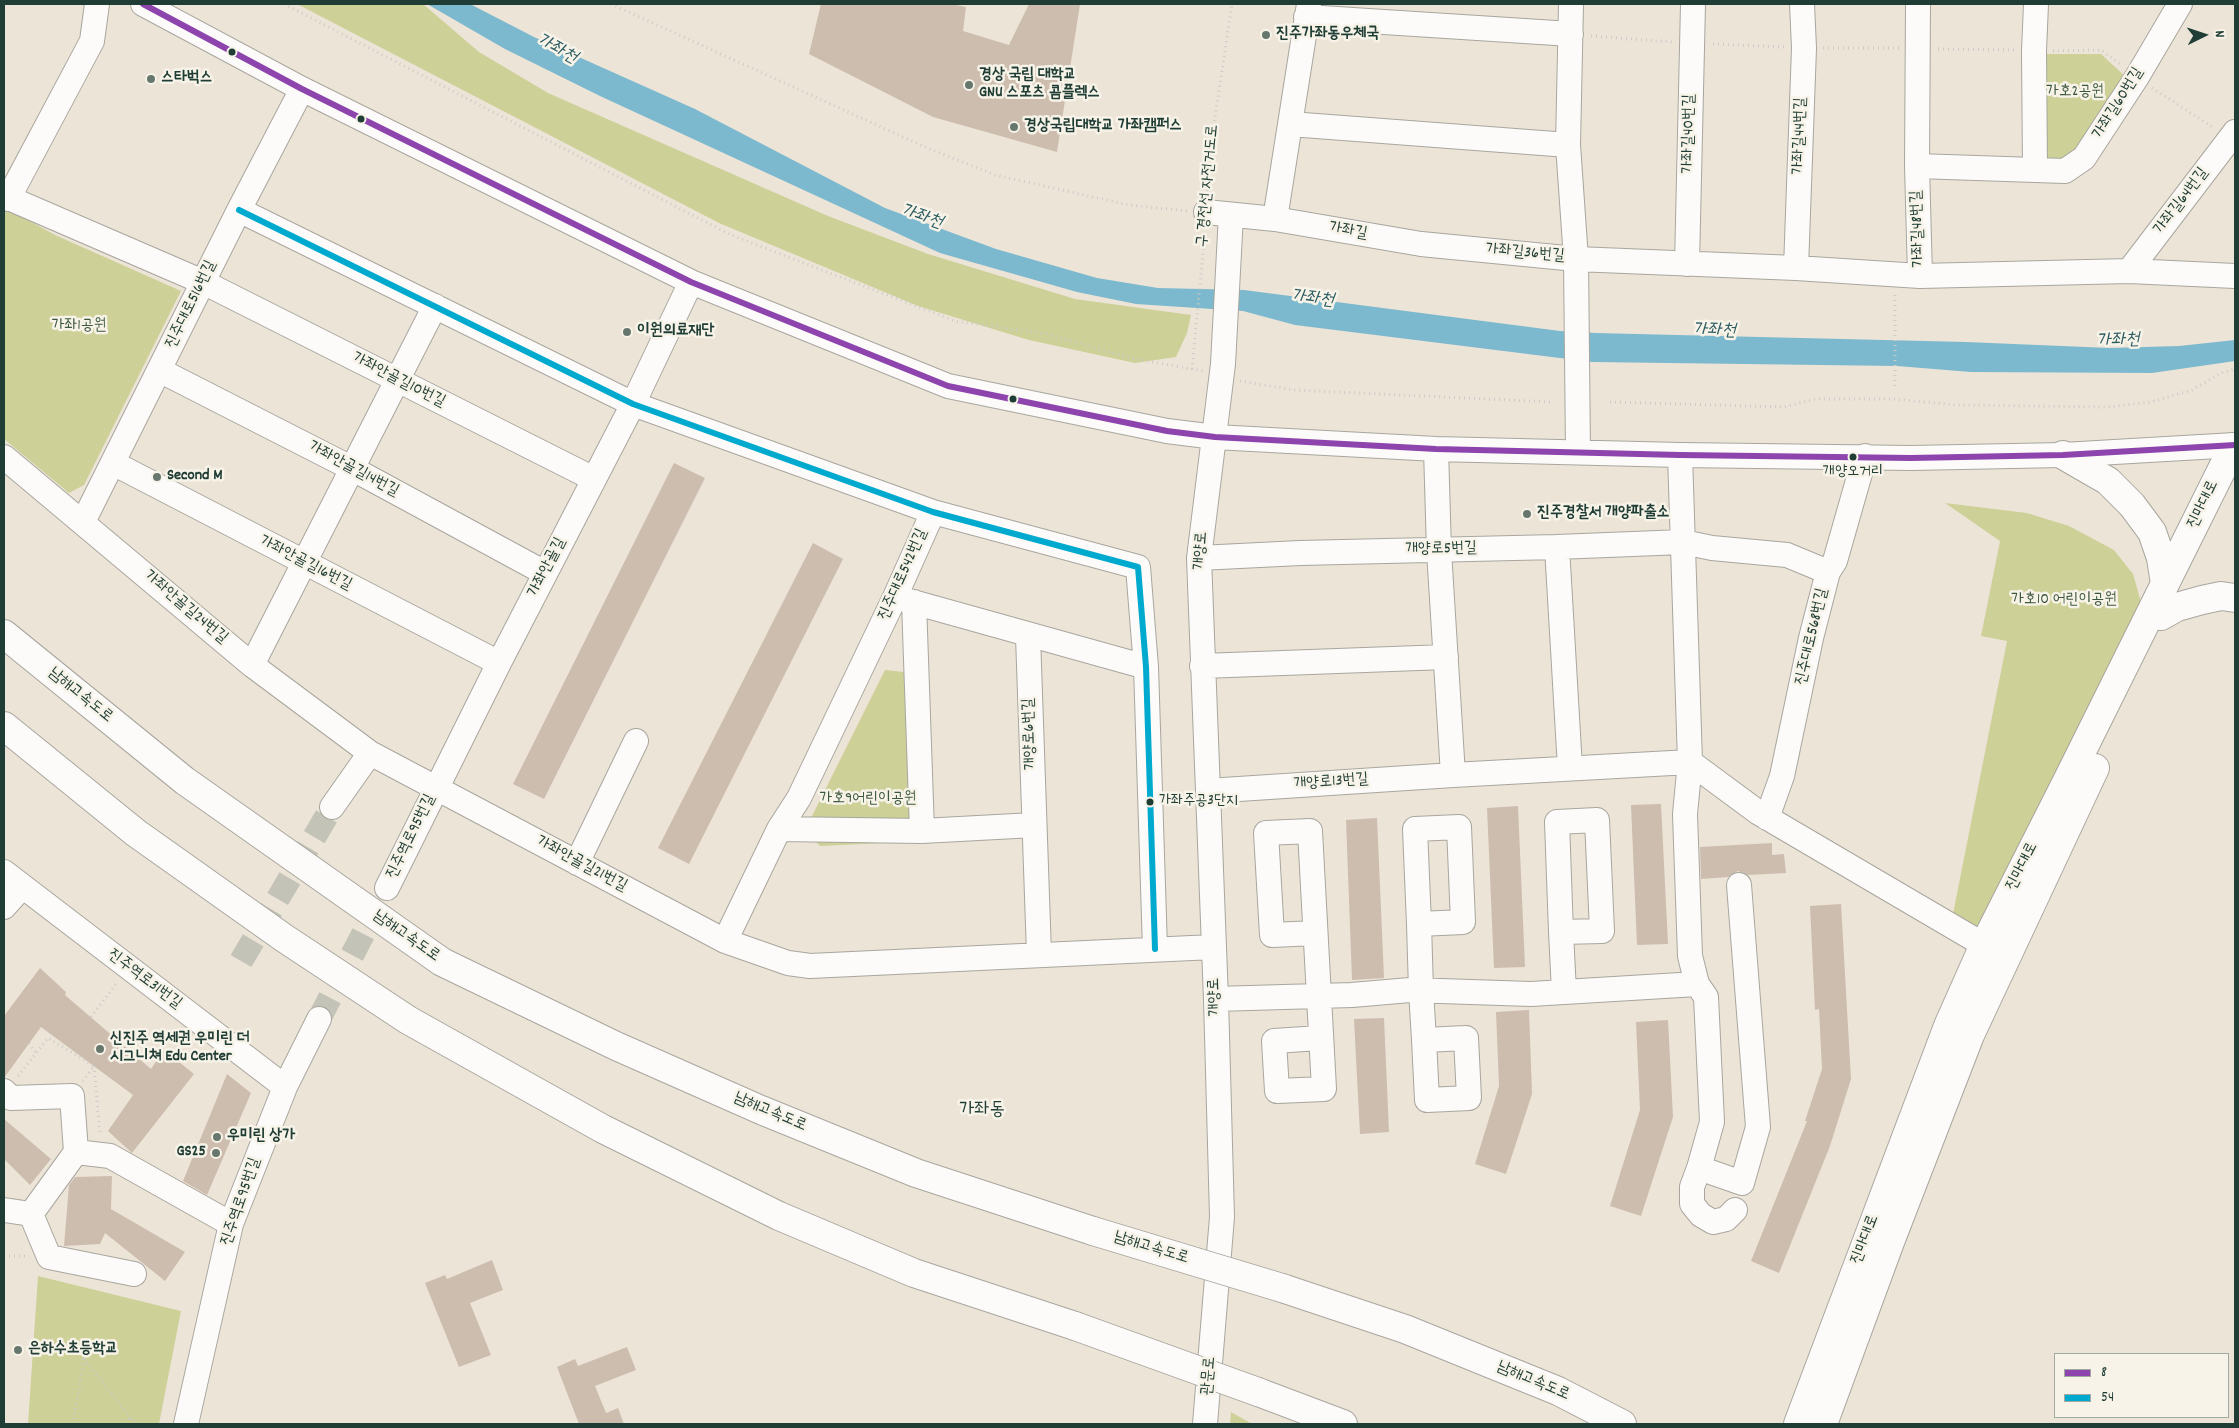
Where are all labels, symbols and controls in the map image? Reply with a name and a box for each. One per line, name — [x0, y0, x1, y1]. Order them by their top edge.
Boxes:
north arrow — [2179, 10, 2229, 60]
place label: 진주가좌동우체국 — [1276, 25, 1379, 45]
marker: 진주가좌동우체국 — [1260, 29, 1272, 41]
water label: 가좌천 — [532, 30, 580, 70]
text: N — [2209, 30, 2229, 38]
unlabelled marker — [227, 47, 237, 57]
street label: 가좌길60번길 — [2089, 65, 2149, 143]
place label: 경상 국립 대학교 GNU 스포츠 콤플렉스 — [979, 66, 1100, 104]
place label: 스타벅스 — [161, 69, 212, 89]
marker: 스타벅스 — [145, 73, 157, 85]
marker: 경상 국립 대학교 GNU 스포츠 콤플렉스 — [963, 79, 975, 91]
park label: 가호2공원 — [2046, 83, 2104, 103]
street label: 가좌길40번길 — [1680, 94, 1700, 174]
street label: 가좌길44번길 — [1790, 97, 1812, 175]
unlabelled marker — [356, 114, 366, 124]
place label: 경상국립대학교 가좌캠퍼스 — [1024, 117, 1182, 137]
marker: 경상국립대학교 가좌캠퍼스 — [1008, 121, 1020, 133]
street label: 구 경전선 자전거도로 — [1194, 124, 1224, 248]
street label: 가좌길64번길 — [2151, 165, 2213, 239]
street label: 가좌길48번길 — [1908, 190, 1930, 268]
water label: 가좌천 — [897, 201, 945, 235]
street label: 가좌길 — [1327, 219, 1369, 245]
street label: 가좌길36번길 — [1485, 241, 1565, 267]
street label: 진주대로516번길 — [162, 258, 222, 352]
water label: 가좌천 — [1289, 287, 1335, 313]
park label: 가좌1공원 — [51, 317, 107, 337]
water label: 가좌천 — [1692, 320, 1736, 344]
place label: 이원의료재단 — [637, 322, 714, 342]
marker: 이원의료재단 — [621, 326, 633, 338]
water label: 가좌천 — [2096, 330, 2140, 354]
street label: 가좌안골길10번길 — [348, 349, 448, 413]
unlabelled marker — [1008, 394, 1018, 404]
street label: 가좌안골길14번길 — [304, 438, 402, 502]
marker: 개양오거리 — [1848, 452, 1858, 462]
place label: 개양오거리 — [1823, 464, 1883, 482]
place label: Second M — [167, 467, 223, 487]
marker: Second M — [151, 471, 163, 483]
street label: 진마대로 — [2184, 478, 2224, 532]
place label: 진주경찰서 개양파출소 — [1537, 504, 1669, 524]
marker: 진주경찰서 개양파출소 — [1521, 508, 1533, 520]
street label: 진주대로542번길 — [875, 526, 933, 624]
street label: 개양로 — [1191, 531, 1213, 571]
street label: 가좌안골길16번길 — [255, 532, 355, 596]
street label: 가좌안골길 — [525, 535, 571, 601]
street label: 개양로5번길 — [1405, 540, 1477, 560]
street label: 가좌안골길24번길 — [139, 567, 231, 649]
street label: 진주대로568번길 — [1793, 587, 1833, 687]
park label: 가호10 어린이공원 — [2011, 591, 2117, 611]
street label: 남해고속도로 — [44, 664, 116, 728]
street label: 개양로6번길 — [1020, 698, 1042, 770]
street label: 개양로13번길 — [1293, 771, 1369, 795]
park label: 가호9어린이공원 — [819, 790, 917, 810]
street label: 진주역로95번길 — [383, 791, 441, 883]
place label: 가좌주공3단지 — [1159, 793, 1238, 811]
marker: 가좌주공3단지 — [1145, 797, 1155, 807]
street label: 가좌안골길21번길 — [532, 833, 630, 897]
street label: 진마대로 — [2003, 840, 2043, 894]
street label: 남해고속도로 — [369, 907, 443, 967]
street label: 진주역로31번길 — [103, 946, 185, 1014]
street label: 개양로 — [1206, 977, 1226, 1017]
place label: 신진주 역세권 우미린 더 시그니쳐 Edu Center — [110, 1030, 250, 1068]
marker: 신진주 역세권 우미린 더 시그니쳐 Edu Center — [94, 1043, 106, 1055]
street label: 남해고속도로 — [731, 1089, 809, 1137]
district label: 가좌동 — [959, 1100, 1005, 1122]
place label: 우미린 상가 — [227, 1127, 295, 1147]
marker: 우미린 상가 — [211, 1131, 223, 1143]
place label: GS25 — [176, 1143, 206, 1163]
marker: GS25 — [210, 1147, 222, 1159]
street label: 진주역로95번길 — [218, 1155, 266, 1249]
street label: 진마대로 — [1848, 1213, 1884, 1267]
street label: 남해고속도로 — [1111, 1229, 1191, 1269]
place label: 은하수초등학교 — [28, 1340, 118, 1360]
marker: 은하수초등학교 — [12, 1344, 24, 1356]
legend — [2054, 1353, 2229, 1418]
street label: 관문로 — [1199, 1356, 1221, 1396]
street label: 남해고속도로 — [1494, 1358, 1572, 1406]
text: 8 — [2101, 1362, 2107, 1384]
text: 54 — [2101, 1387, 2114, 1409]

